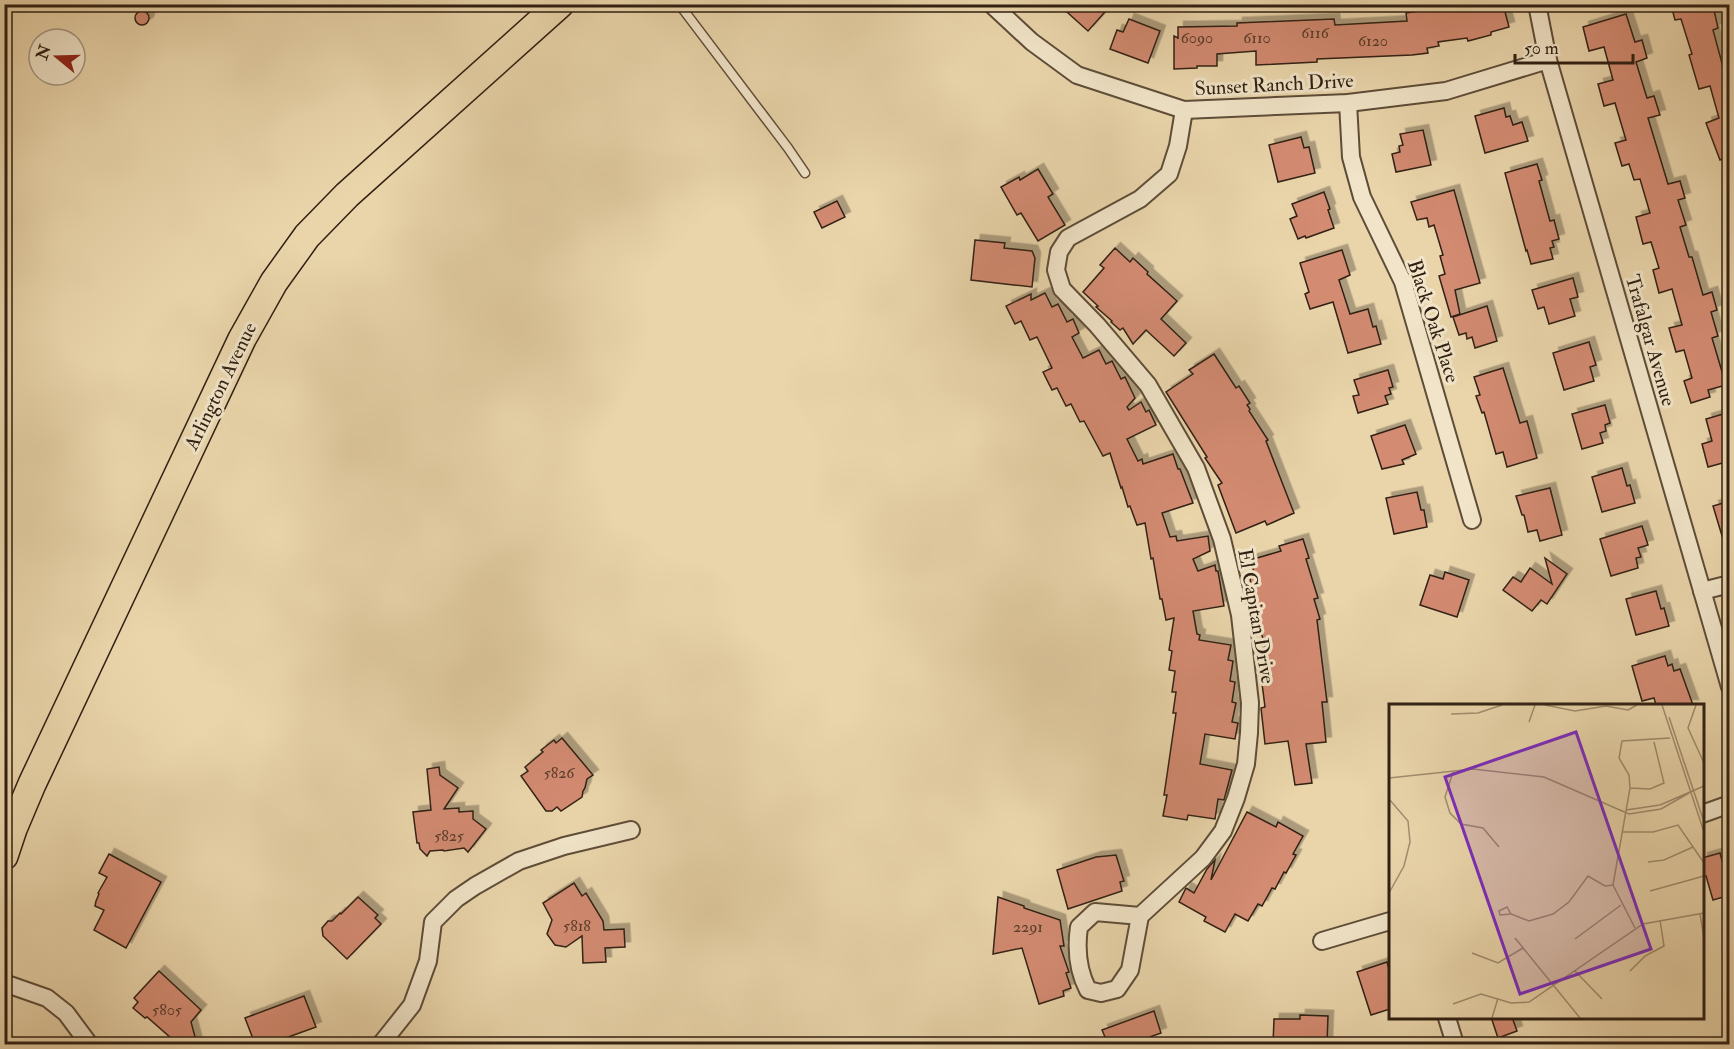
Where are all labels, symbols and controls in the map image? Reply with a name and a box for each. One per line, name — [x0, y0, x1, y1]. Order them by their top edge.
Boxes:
house number: 6116 — [1301, 23, 1330, 43]
north arrow — [27, 27, 87, 87]
scale bar — [1515, 27, 1634, 65]
house number: 6090 — [1181, 28, 1213, 48]
house number: 6110 — [1243, 28, 1271, 48]
house number: 6120 — [1358, 31, 1388, 51]
text: 50 m — [1524, 37, 1559, 60]
text: N — [32, 42, 56, 63]
street label: Sunset Ranch Drive — [1194, 68, 1354, 101]
street label: Black Oak Place — [1402, 256, 1465, 386]
street label: Trafalgar Avenue — [1620, 271, 1681, 409]
street label: Arlington Avenue — [178, 318, 262, 455]
street label: El Capitan Drive — [1231, 547, 1281, 686]
inset map — [1389, 704, 1704, 1019]
house number: 5826 — [544, 763, 575, 783]
house number: 5825 — [434, 826, 464, 846]
house number: 5818 — [563, 916, 591, 936]
house number: 2291 — [1013, 917, 1043, 937]
house number: 5805 — [152, 1000, 182, 1020]

